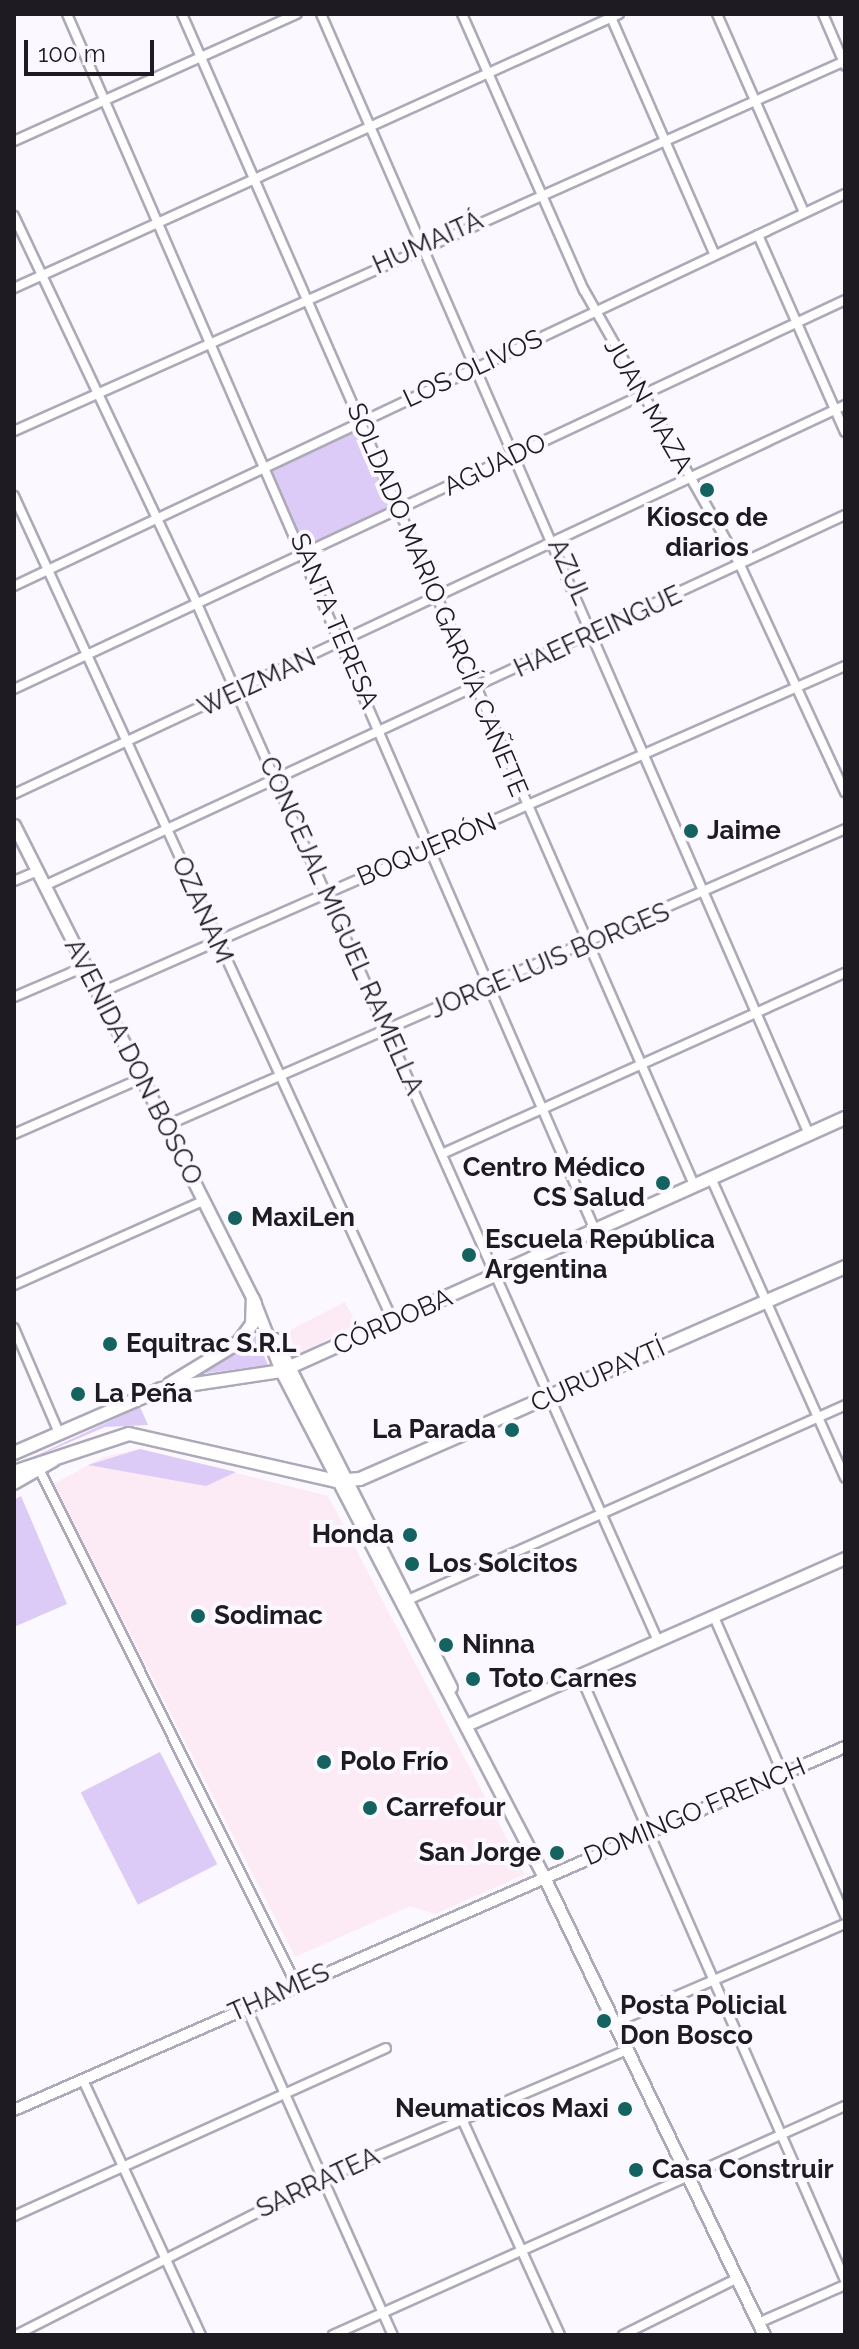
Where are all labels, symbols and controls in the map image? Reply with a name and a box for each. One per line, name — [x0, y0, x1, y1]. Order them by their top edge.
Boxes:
scale bar — [28, 24, 158, 74]
text: 100 m — [38, 39, 106, 68]
street label: HUMAITÁ — [368, 205, 488, 281]
street label: LOS OLIVOS — [399, 323, 547, 415]
street label: JUAN MAZA — [597, 333, 699, 479]
street label: SOLDADO MARIO GARCÍA CAÑETE — [340, 398, 534, 802]
street label: AGUADO — [439, 427, 551, 503]
marker: Kiosco de diarios — [698, 481, 716, 499]
place label: Kiosco de diarios — [646, 502, 768, 564]
street label: SANTA TERESA — [283, 528, 385, 714]
street label: AZUL — [541, 534, 597, 610]
street label: HAEFREINGUE — [509, 580, 687, 684]
street label: WEIZMAN — [193, 642, 321, 724]
street label: CONCEJAL MIGUEL RAMELLA — [252, 751, 430, 1101]
street label: BOQUERÓN — [353, 807, 501, 893]
place label: Jaime — [707, 815, 781, 847]
marker: Jaime — [682, 822, 700, 840]
street label: OZANAM — [165, 852, 239, 968]
street label: JORGE LUIS BORGES — [426, 896, 674, 1026]
street label: AVENIDA DON BOSCO — [57, 933, 209, 1191]
place label: Centro Médico CS Salud — [463, 1152, 645, 1214]
marker: Centro Médico CS Salud — [652, 1172, 674, 1194]
place label: MaxiLen — [251, 1202, 355, 1234]
marker: MaxiLen — [226, 1209, 244, 1227]
place label: Escuela República Argentina — [485, 1224, 715, 1286]
marker: Escuela República Argentina — [460, 1246, 478, 1264]
street label: CÓRDOBA — [329, 1282, 457, 1362]
place label: Equitrac S.R.L — [126, 1328, 296, 1360]
street label: CURUPAYTÍ — [526, 1333, 670, 1419]
marker: Equitrac S.R.L — [101, 1335, 119, 1353]
place label: La Peña — [94, 1378, 192, 1410]
marker: La Peña — [69, 1385, 87, 1403]
place label: La Parada — [372, 1414, 496, 1446]
marker: La Parada — [503, 1421, 521, 1439]
place label: Honda — [312, 1519, 394, 1551]
marker: Honda — [401, 1526, 419, 1544]
place label: Los Solcitos — [428, 1548, 578, 1580]
marker: Los Solcitos — [403, 1555, 421, 1573]
place label: Sodimac — [214, 1600, 323, 1632]
marker: Sodimac — [189, 1607, 207, 1625]
place label: Ninna — [462, 1629, 535, 1661]
marker: Ninna — [437, 1636, 455, 1654]
place label: Toto Carnes — [489, 1663, 637, 1695]
marker: Toto Carnes — [464, 1670, 482, 1688]
place label: Polo Frío — [340, 1746, 449, 1778]
street label: DOMINGO FRENCH — [580, 1751, 810, 1873]
marker: Polo Frío — [315, 1753, 333, 1771]
place label: Carrefour — [386, 1792, 506, 1824]
marker: Carrefour — [361, 1799, 379, 1817]
place label: San Jorge — [418, 1837, 541, 1869]
marker: San Jorge — [548, 1844, 566, 1862]
street label: THAMES — [224, 1957, 334, 2029]
place label: Posta Policial Don Bosco — [620, 1990, 787, 2052]
marker: Posta Policial Don Bosco — [595, 2012, 613, 2030]
place label: Neumaticos Maxi — [395, 2093, 609, 2125]
marker: Neumaticos Maxi — [616, 2100, 634, 2118]
street label: SARRATEA — [252, 2141, 384, 2225]
place label: Casa Construir — [652, 2154, 834, 2186]
marker: Casa Construir — [627, 2161, 645, 2179]

